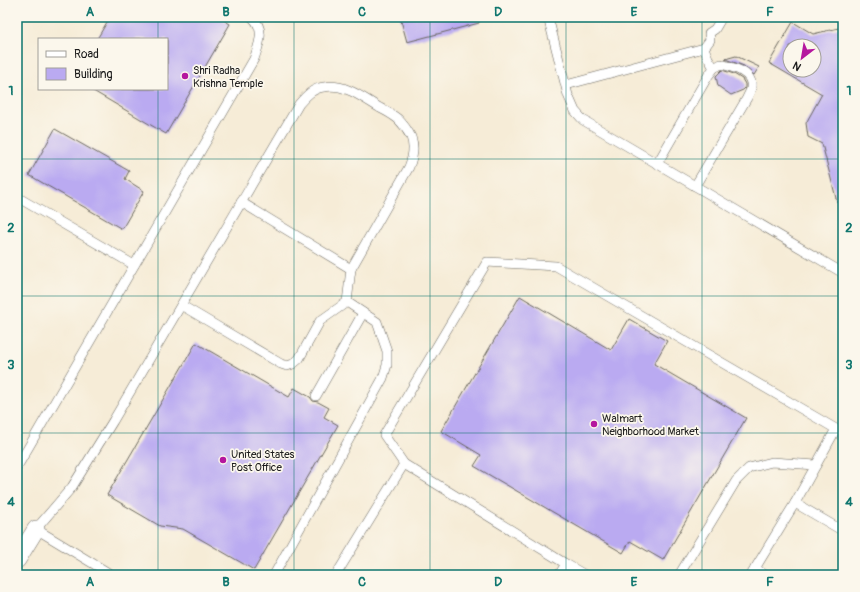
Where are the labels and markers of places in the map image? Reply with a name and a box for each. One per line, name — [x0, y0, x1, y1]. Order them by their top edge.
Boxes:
place label: Shri Radha Krishna Temple — [193, 64, 264, 90]
marker: Shri Radha Krishna Temple — [180, 71, 190, 81]
place label: Walmart Neighborhood Market — [602, 412, 700, 438]
marker: Walmart Neighborhood Market — [589, 419, 599, 429]
place label: United States Post Office — [231, 448, 295, 474]
marker: United States Post Office — [218, 455, 228, 465]

